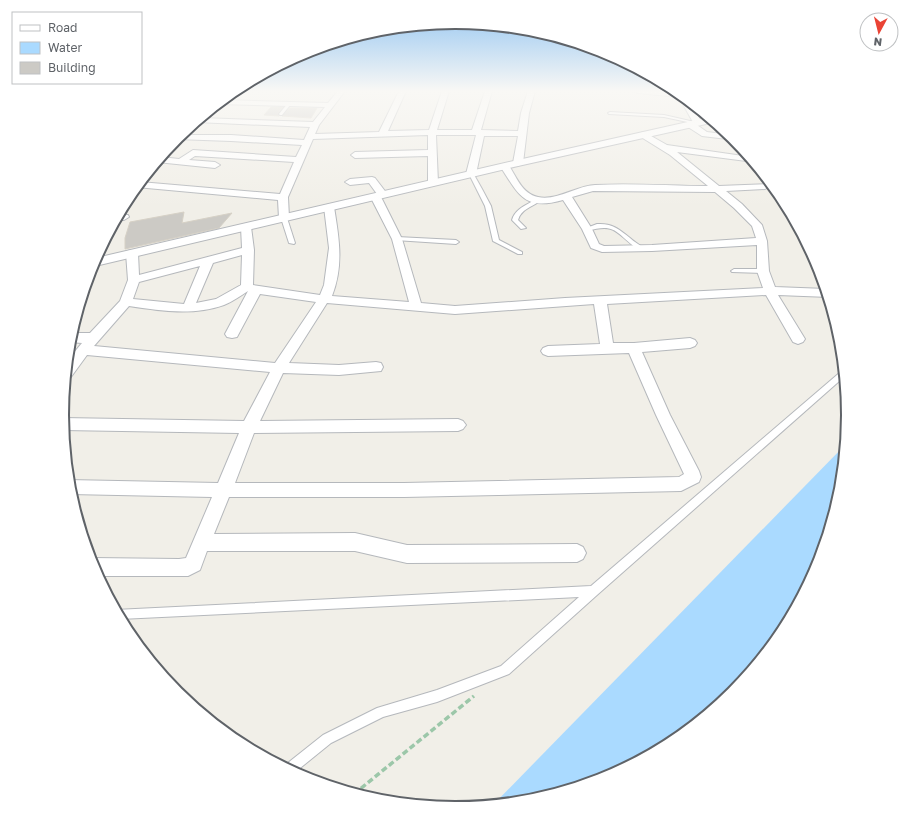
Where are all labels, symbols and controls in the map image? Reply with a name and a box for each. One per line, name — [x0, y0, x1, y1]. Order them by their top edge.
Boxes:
legend — [12, 12, 142, 84]
north arrow — [859, 12, 899, 52]
text: Road — [48, 20, 77, 35]
text: N — [873, 35, 883, 49]
text: Water — [48, 40, 82, 55]
text: Building — [48, 60, 96, 75]

